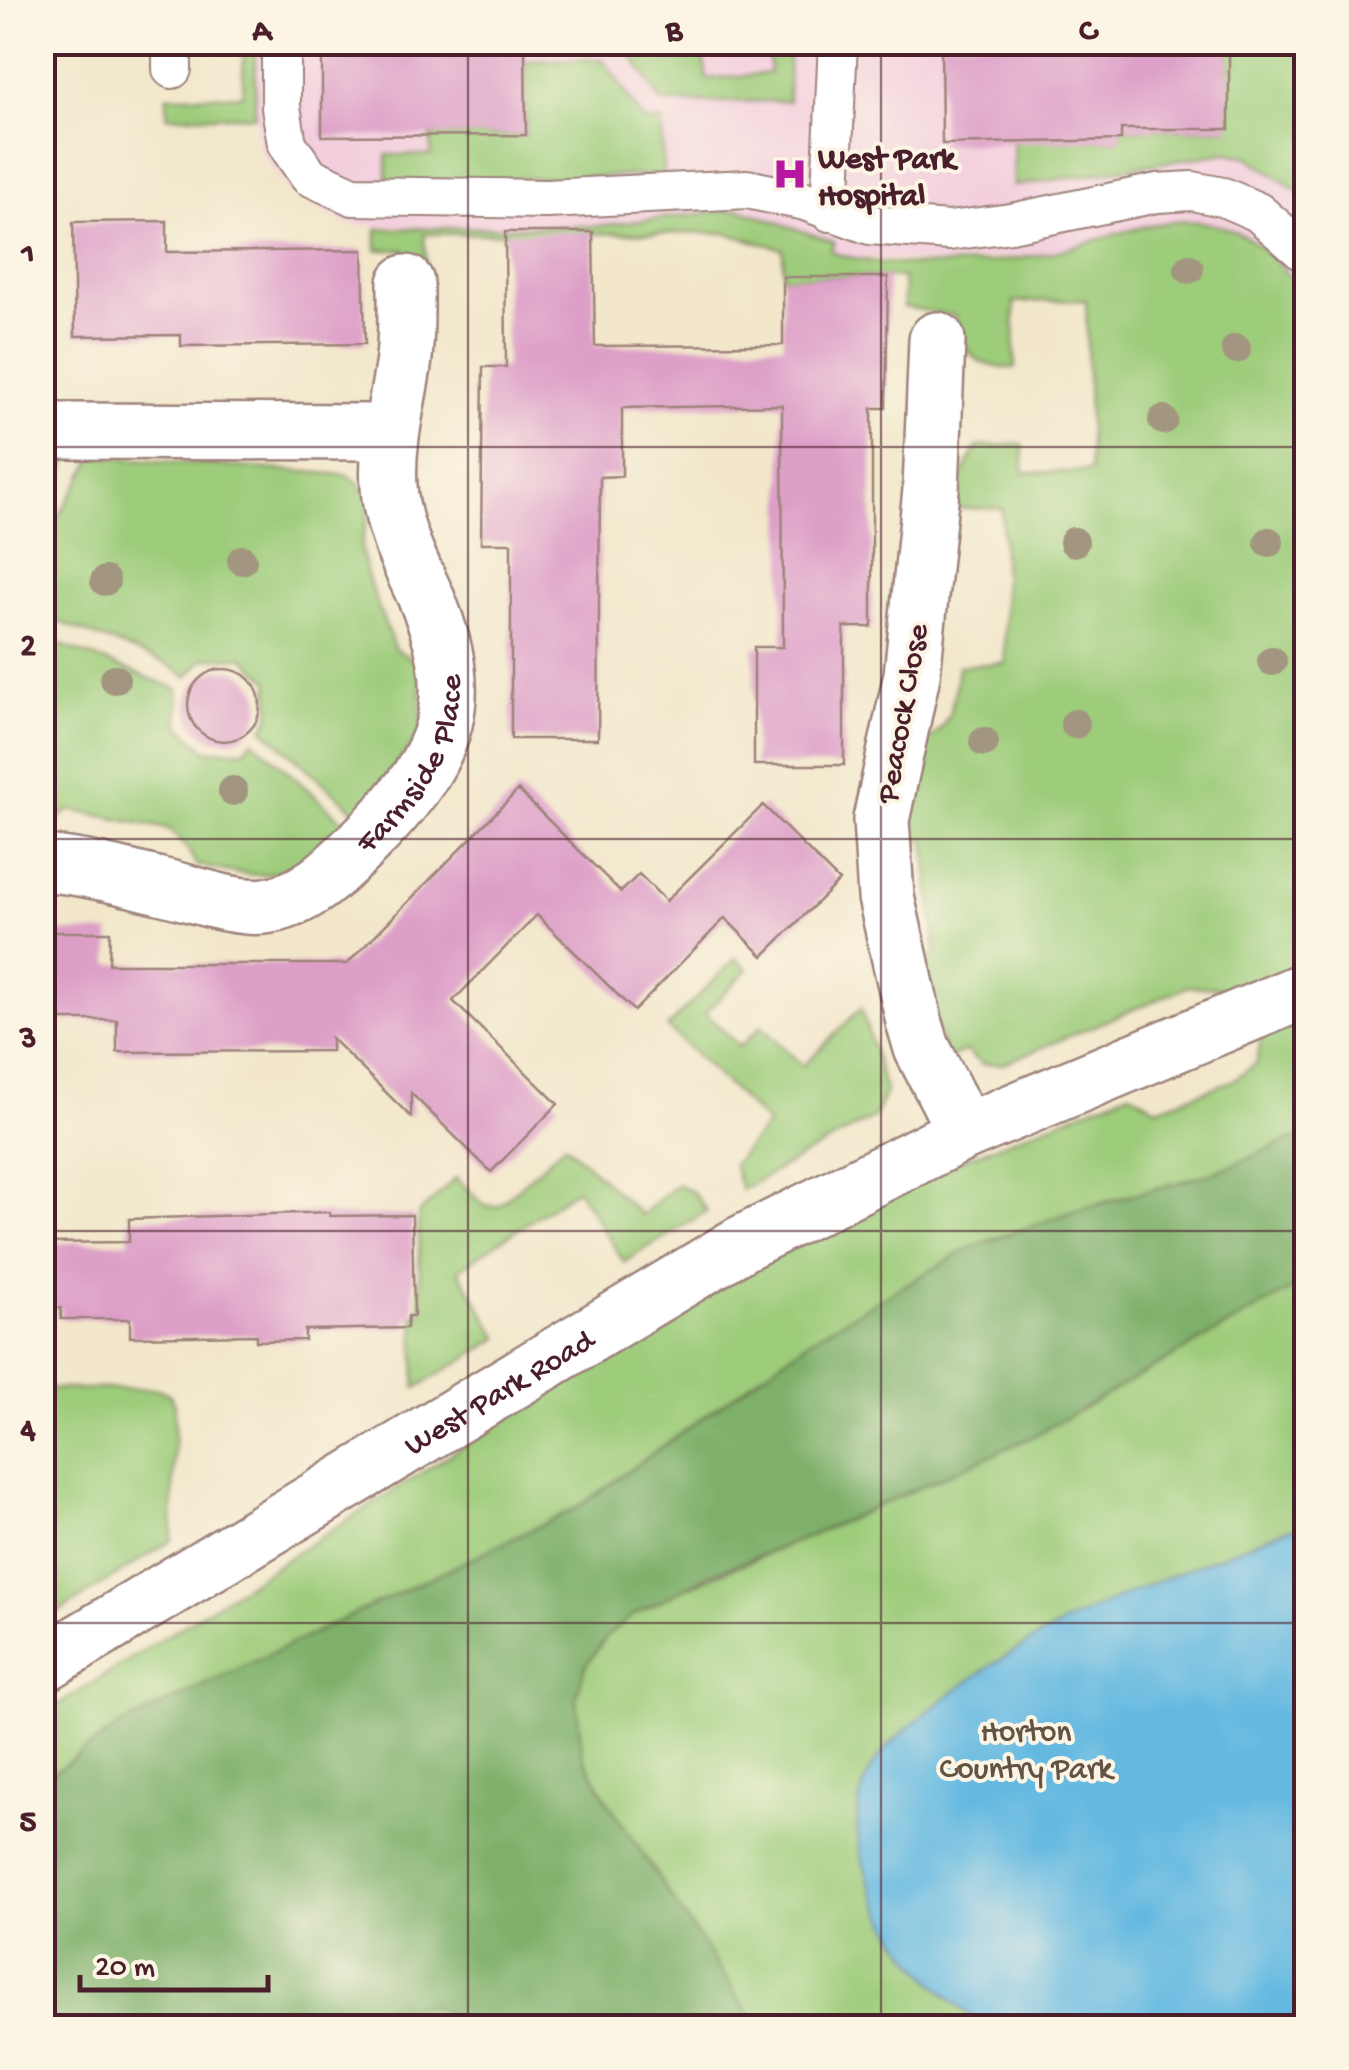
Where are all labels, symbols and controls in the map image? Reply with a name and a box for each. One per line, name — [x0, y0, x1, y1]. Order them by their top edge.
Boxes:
text: A — [252, 14, 274, 52]
text: B — [665, 14, 684, 52]
text: C — [1079, 14, 1099, 52]
place label: West Park Hospital — [817, 142, 959, 217]
hospital icon: West Park Hospital — [771, 155, 809, 193]
text: 1 — [21, 237, 34, 275]
street label: Peacock Close — [870, 621, 939, 807]
text: 2 — [20, 629, 36, 667]
street label: Farmside Place — [349, 673, 472, 864]
text: 3 — [19, 1021, 36, 1059]
street label: West Park Road — [399, 1322, 604, 1466]
text: 4 — [19, 1413, 36, 1451]
park label: Horton Country Park — [940, 1715, 1115, 1790]
text: 5 — [20, 1805, 37, 1843]
scale bar — [80, 1930, 268, 1992]
text: 20 m — [95, 1952, 155, 1987]

